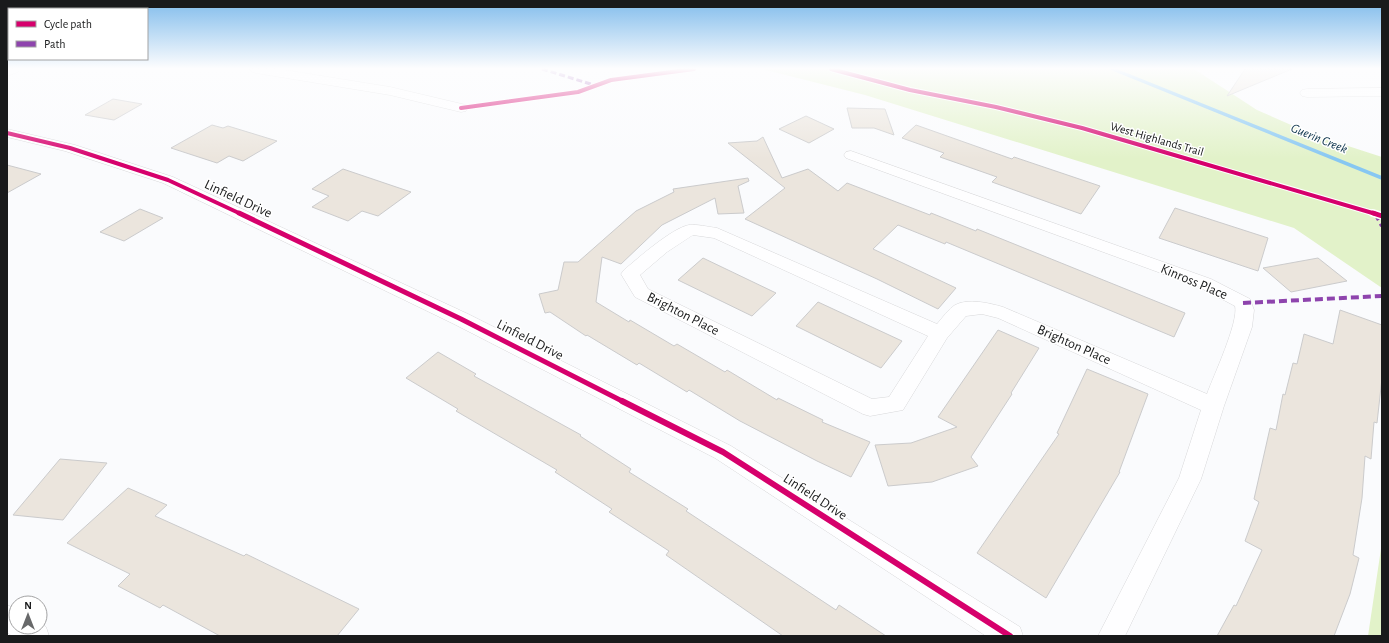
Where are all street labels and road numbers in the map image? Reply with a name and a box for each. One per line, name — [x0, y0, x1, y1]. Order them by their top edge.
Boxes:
street label: West Highlands Trail — [1109, 120, 1205, 158]
street label: Linfield Drive — [202, 177, 274, 221]
street label: Kinross Place — [1158, 262, 1230, 302]
street label: Brighton Place — [645, 290, 721, 338]
street label: Linfield Drive — [494, 317, 566, 363]
street label: Brighton Place — [1035, 323, 1113, 367]
street label: Linfield Drive — [781, 471, 849, 523]

